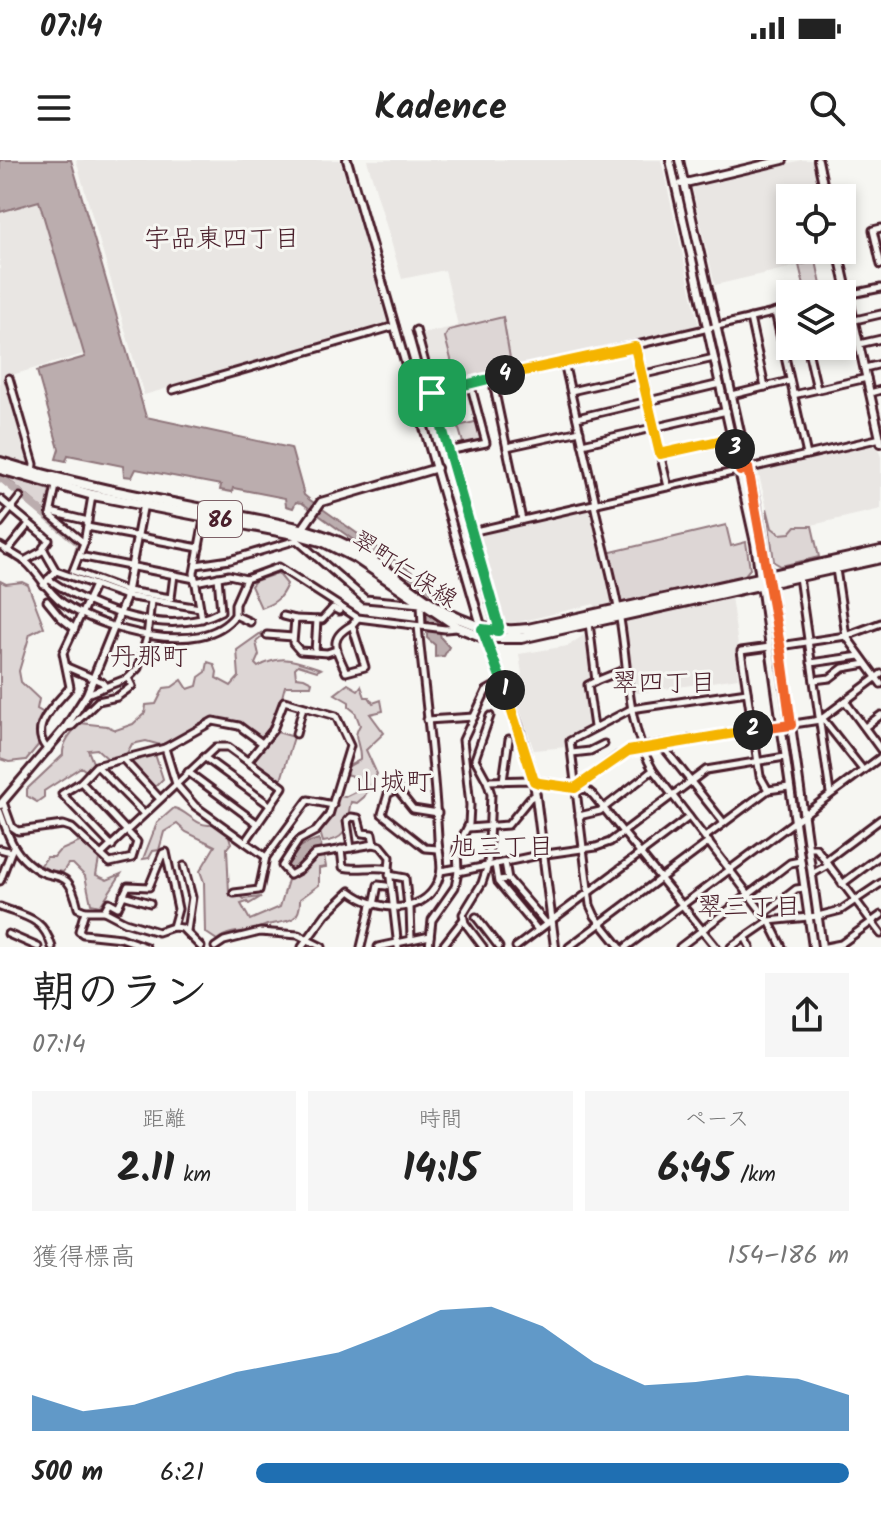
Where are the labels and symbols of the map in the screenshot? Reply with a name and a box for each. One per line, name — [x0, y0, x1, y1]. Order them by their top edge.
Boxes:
district label: 宇品東四丁目 — [144, 219, 300, 261]
pin: 4 — [485, 355, 525, 395]
pin — [398, 359, 466, 427]
pin: 3 — [715, 429, 755, 469]
road number: 86 — [198, 501, 242, 537]
street label: 翠町仁保線 — [343, 521, 465, 619]
district label: 丹那町 — [110, 637, 188, 679]
district label: 翠四丁目 — [612, 663, 716, 705]
pin: 1 — [485, 670, 525, 710]
pin: 2 — [733, 710, 773, 750]
district label: 山城町 — [354, 762, 432, 804]
district label: 旭三丁目 — [450, 827, 554, 869]
district label: 翠三丁目 — [697, 887, 801, 929]

